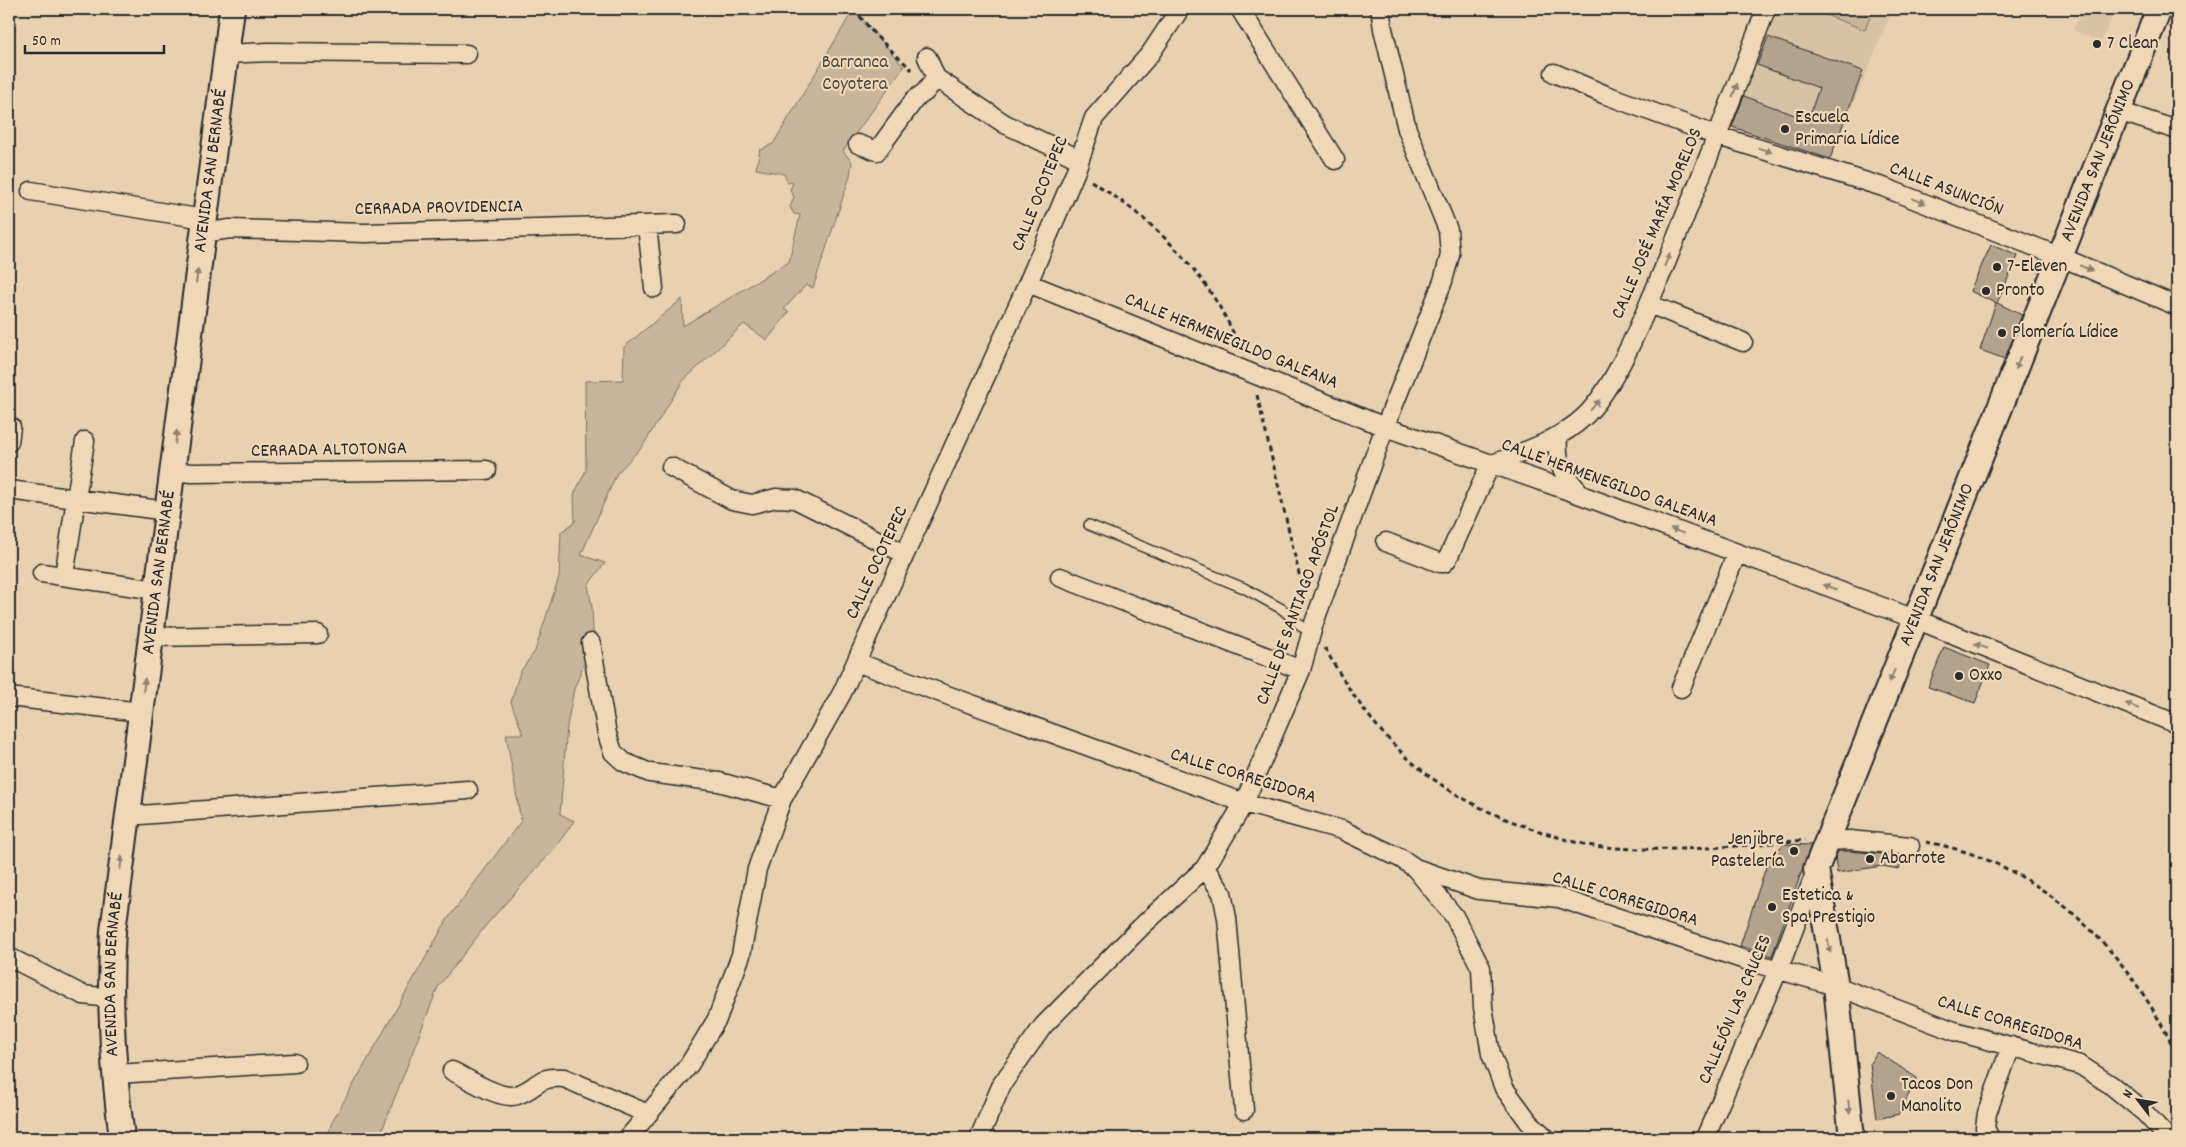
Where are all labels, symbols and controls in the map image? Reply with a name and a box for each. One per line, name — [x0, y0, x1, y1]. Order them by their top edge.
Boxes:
scale bar — [25, 22, 164, 54]
text: 50 m — [32, 31, 61, 53]
place label: 7 Clean — [2107, 31, 2159, 58]
marker: 7 Clean — [2091, 38, 2103, 50]
park label: Barranca Coyotera — [822, 50, 889, 99]
street label: AVENIDA SAN JERÓNIMO — [2054, 75, 2143, 246]
one-way arrow — [1731, 82, 1739, 97]
street label: AVENIDA SAN BERNABÉ — [187, 87, 235, 254]
place label: Escuela Primaria Lídice — [1795, 105, 1900, 154]
marker: Escuela Primaria Lídice — [1779, 123, 1791, 135]
street label: CALLE JOSÉ MARÍA MORELOS — [1605, 124, 1711, 324]
street label: CALLE OCOTEPEC — [1006, 132, 1076, 256]
one-way arrow — [1757, 147, 1772, 155]
street label: CALLE ASUNCIÓN — [1885, 156, 2007, 224]
street label: CERRADA PROVIDENCIA — [354, 194, 524, 224]
one-way arrow — [1912, 198, 1926, 206]
one-way arrow — [1663, 252, 1671, 267]
place label: 7-Eleven — [2007, 254, 2067, 281]
marker: 7-Eleven — [1991, 261, 2003, 273]
one-way arrow — [2079, 264, 2094, 272]
one-way arrow — [193, 267, 201, 283]
place label: Pronto — [1996, 278, 2044, 305]
marker: Pronto — [1980, 285, 1992, 297]
street label: CALLE HERMENEGILDO GALEANA — [1120, 287, 1342, 397]
place label: Plomería Lídice — [2012, 320, 2118, 347]
marker: Plomería Lídice — [1996, 327, 2008, 339]
one-way arrow — [2014, 356, 2022, 370]
one-way arrow — [1589, 399, 1601, 411]
one-way arrow — [172, 428, 180, 444]
street label: CALLE HERMENEGILDO GALEANA — [1497, 432, 1721, 536]
street label: CERRADA ALTOTONGA — [251, 436, 407, 466]
street label: AVENIDA SAN JERÓNIMO — [1893, 479, 1982, 650]
street label: AVENIDA SAN BERNABÉ — [135, 489, 183, 656]
street label: CALLE DE SANTIAGO APÓSTOL — [1250, 501, 1348, 709]
street label: CALLE OCOTEPEC — [840, 502, 916, 624]
one-way arrow — [1670, 527, 1685, 534]
one-way arrow — [1822, 583, 1837, 590]
one-way arrow — [1974, 641, 1988, 649]
place label: Oxxo — [1969, 663, 2002, 690]
one-way arrow — [1888, 669, 1896, 683]
marker: Oxxo — [1953, 670, 1965, 682]
one-way arrow — [140, 676, 148, 692]
one-way arrow — [2125, 702, 2139, 710]
street label: CALLE CORREGIDORA — [1167, 742, 1319, 812]
place label: Jenjibre Pastelería — [1711, 827, 1785, 876]
marker: Jenjibre Pastelería — [1788, 845, 1800, 857]
place label: Abarrote — [1880, 846, 1945, 873]
marker: Abarrote — [1864, 853, 1876, 865]
one-way arrow — [117, 855, 125, 871]
street label: CALLE CORREGIDORA — [1549, 865, 1701, 935]
place label: Estetica & Spa Prestigio — [1782, 883, 1875, 932]
street label: AVENIDA SAN BERNABÉ — [98, 890, 131, 1058]
marker: Estetica & Spa Prestigio — [1766, 901, 1778, 913]
street label: CALLEJÓN LAS CRUCES — [1692, 931, 1780, 1089]
one-way arrow — [1826, 938, 1834, 954]
street label: CALLE CORREGIDORA — [1934, 989, 2086, 1059]
place label: Tacos Don Manolito — [1901, 1072, 1973, 1121]
north arrow — [2114, 1074, 2164, 1124]
text: N — [2118, 1086, 2139, 1102]
marker: Tacos Don Manolito — [1885, 1090, 1897, 1102]
one-way arrow — [1845, 1099, 1853, 1115]

